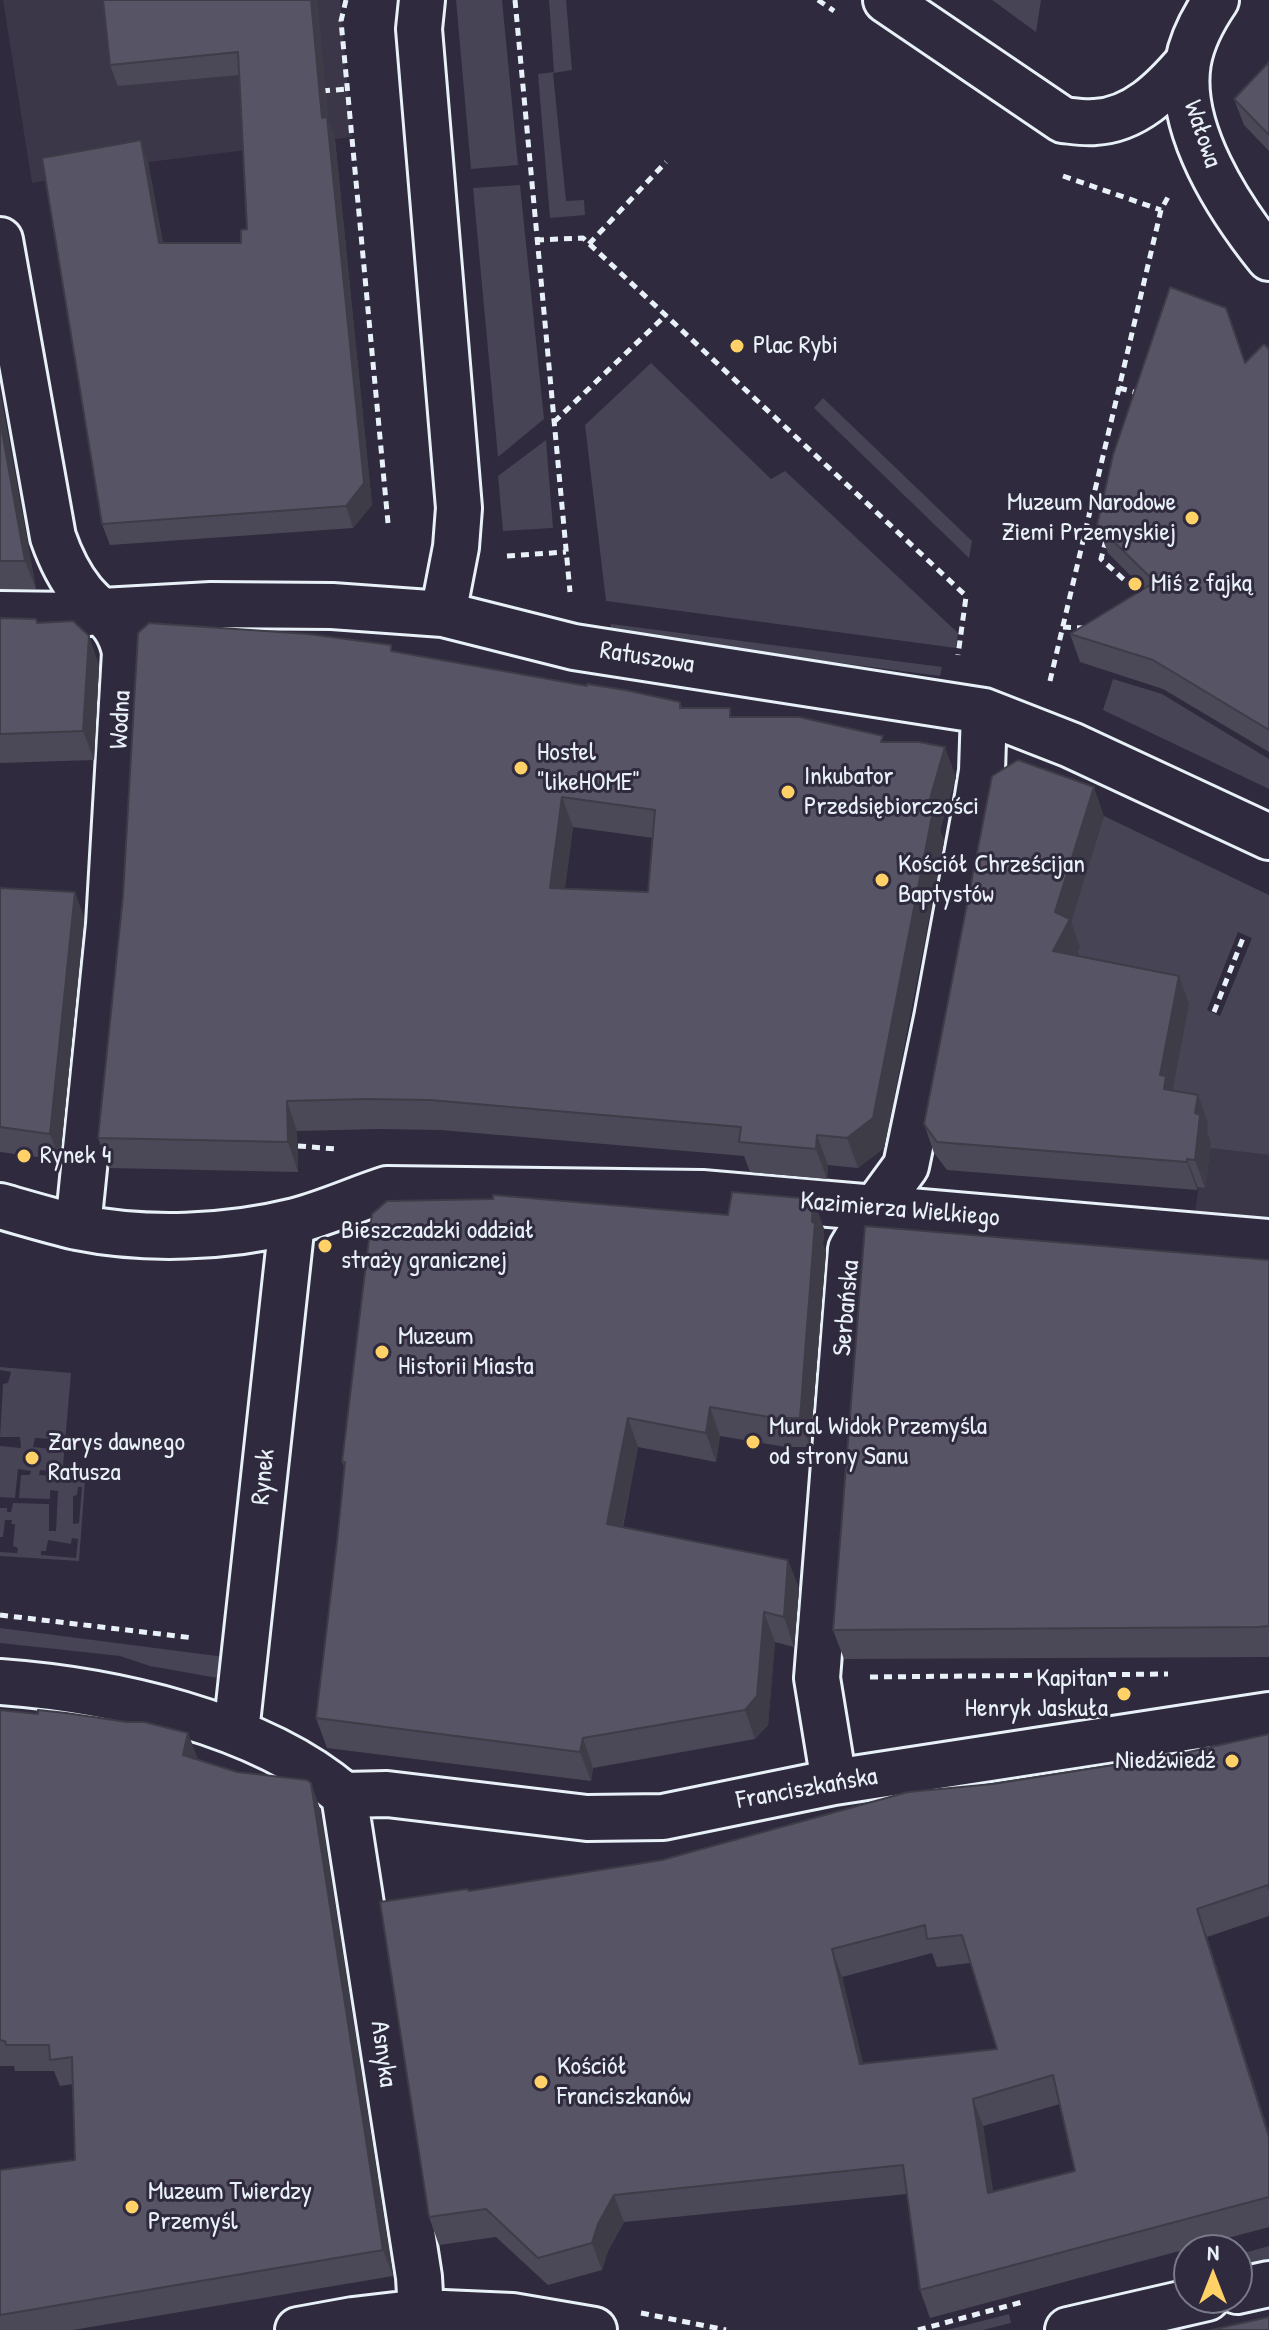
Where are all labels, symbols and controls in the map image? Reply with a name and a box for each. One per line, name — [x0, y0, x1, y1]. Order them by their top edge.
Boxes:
street label: Wałowa — [1176, 96, 1228, 172]
place label: Plac Rybi — [753, 330, 838, 362]
marker: Plac Rybi — [728, 337, 746, 355]
place label: Muzeum Narodowe Ziemi Przemyskiej — [1001, 487, 1176, 548]
marker: Muzeum Narodowe Ziemi Przemyskiej — [1183, 509, 1201, 527]
place label: Miś z fajką — [1151, 568, 1252, 600]
marker: Miś z fajką — [1126, 575, 1144, 593]
street label: Ratuszowa — [598, 635, 696, 681]
street label: Wodna — [104, 690, 138, 750]
place label: Hostel "likeHOME" — [537, 737, 640, 798]
marker: Hostel "likeHOME" — [512, 759, 530, 777]
place label: Inkubator Przedsiębiorczości — [804, 761, 979, 822]
marker: Inkubator Przedsiębiorczości — [779, 783, 797, 801]
place label: Kościół Chrześcijan Baptystów — [898, 849, 1085, 910]
marker: Kościół Chrześcijan Baptystów — [873, 871, 891, 889]
place label: Rynek 4 — [40, 1140, 111, 1172]
marker: Rynek 4 — [15, 1147, 33, 1165]
street label: Kazimierza Wielkiego — [799, 1186, 1001, 1234]
place label: Bieszczadzki oddział straży granicznej — [341, 1215, 535, 1276]
marker: Bieszczadzki oddział straży granicznej — [316, 1237, 334, 1255]
street label: Serbańska — [827, 1259, 867, 1357]
place label: Muzeum Historii Miasta — [398, 1321, 534, 1382]
marker: Muzeum Historii Miasta — [373, 1343, 391, 1361]
place label: Mural Widok Przemyśla od strony Sanu — [769, 1411, 987, 1472]
place label: Zarys dawnego Ratusza — [48, 1427, 185, 1488]
marker: Mural Widok Przemyśla od strony Sanu — [744, 1433, 762, 1451]
street label: Rynek — [246, 1448, 282, 1506]
marker: Zarys dawnego Ratusza — [23, 1449, 41, 1467]
place label: Kapitan Henryk Jaskuła — [965, 1663, 1108, 1724]
marker: Kapitan Henryk Jaskuła — [1115, 1685, 1133, 1703]
place label: Niedźwiedź — [1115, 1745, 1216, 1777]
marker: Niedźwiedź — [1223, 1752, 1241, 1770]
street label: Franciszkańska — [734, 1761, 880, 1817]
street label: Asnyka — [363, 2019, 403, 2089]
place label: Kościół Franciszkanów — [557, 2051, 691, 2112]
marker: Kościół Franciszkanów — [532, 2073, 550, 2091]
place label: Muzeum Twierdzy Przemyśl — [148, 2176, 312, 2238]
marker: Muzeum Twierdzy Przemyśl — [123, 2198, 141, 2216]
north arrow — [1173, 2234, 1253, 2314]
text: N — [1207, 2237, 1219, 2267]

